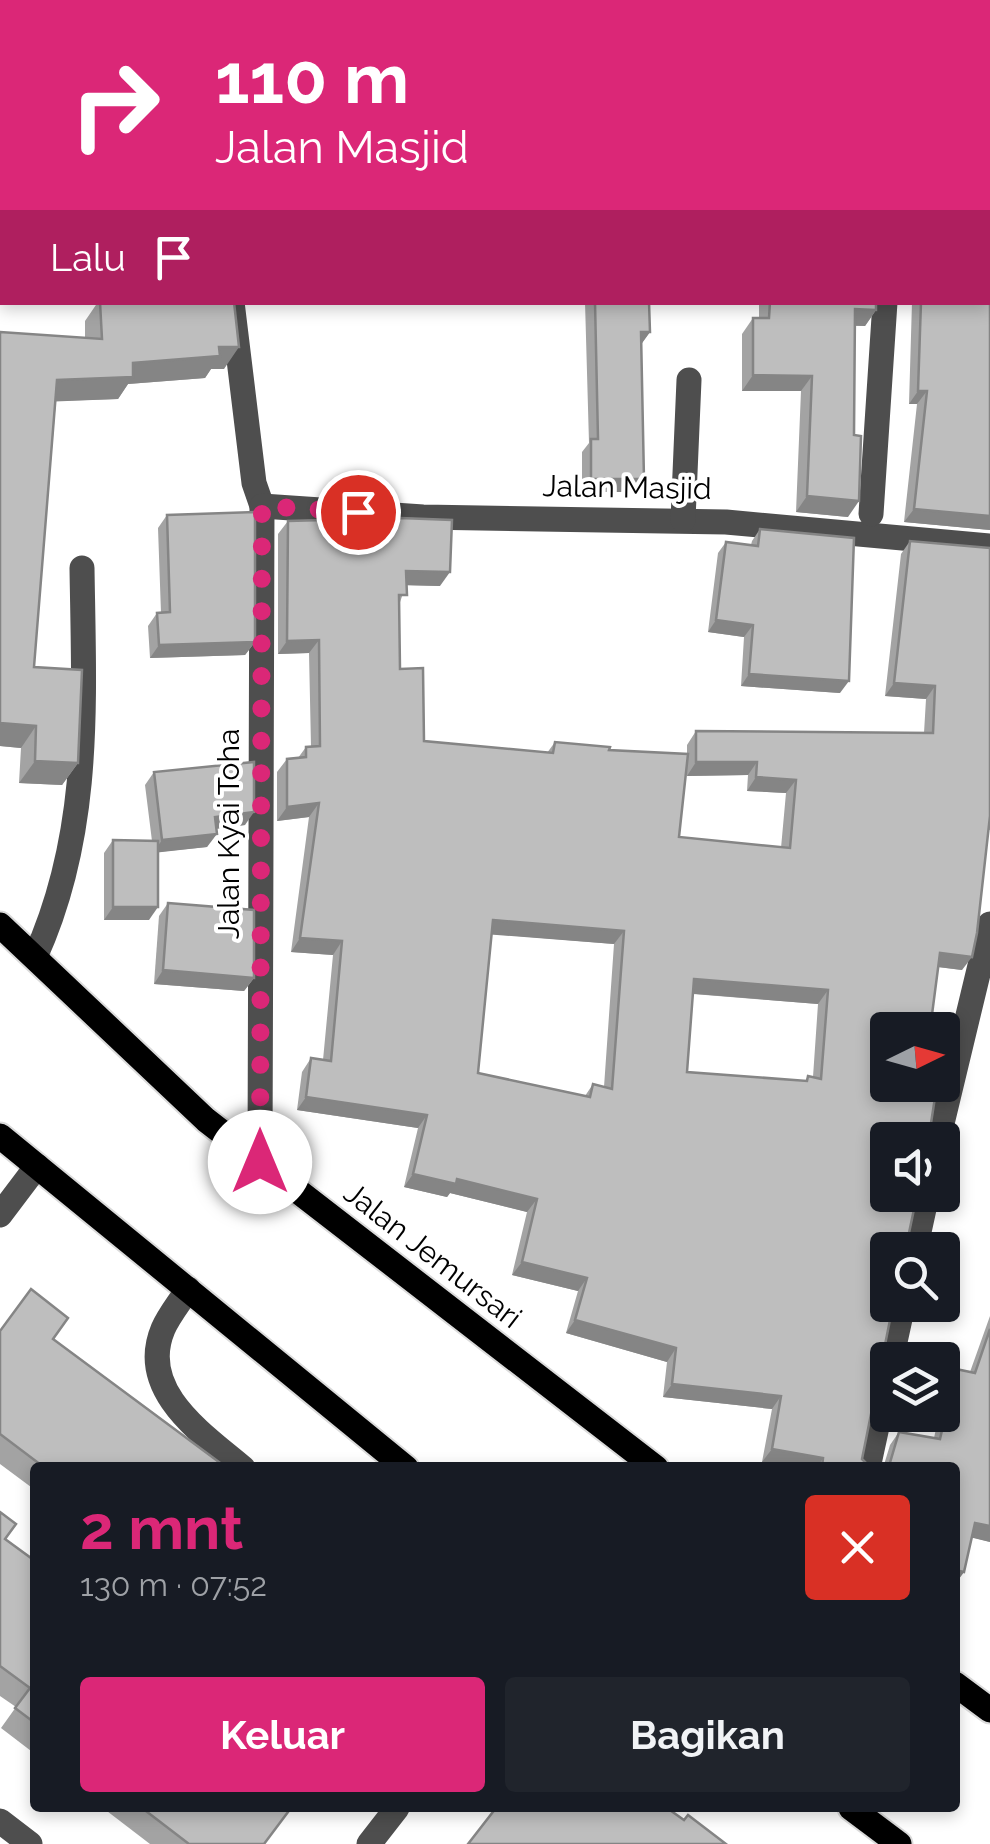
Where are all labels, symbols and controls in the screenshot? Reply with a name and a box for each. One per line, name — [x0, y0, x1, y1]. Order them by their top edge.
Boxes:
text: 110 m — [215, 37, 409, 119]
icon: right — [50, 40, 180, 170]
text: Jalan Masjid — [215, 121, 469, 174]
icon: arrive — [146, 230, 201, 285]
text: Lalu — [50, 235, 126, 280]
street label: Jalan Masjid — [542, 468, 712, 506]
pin — [316, 470, 401, 555]
icon: arrive — [331, 485, 386, 540]
street label: Jalan Kyai Toha — [211, 729, 246, 939]
north arrow — [870, 1012, 960, 1102]
map controls — [870, 1012, 960, 1432]
position arrow — [208, 1110, 312, 1214]
button: sound — [870, 1122, 960, 1212]
street label: Jalan Jemursari — [338, 1175, 528, 1335]
button: search — [870, 1232, 960, 1322]
button: layers — [870, 1342, 960, 1432]
text: 2 mnt — [80, 1493, 243, 1563]
button: close — [805, 1495, 910, 1600]
text: 130 m · 07:52 — [80, 1566, 267, 1603]
button: Keluar — [80, 1677, 485, 1792]
button: Bagikan — [505, 1677, 910, 1792]

